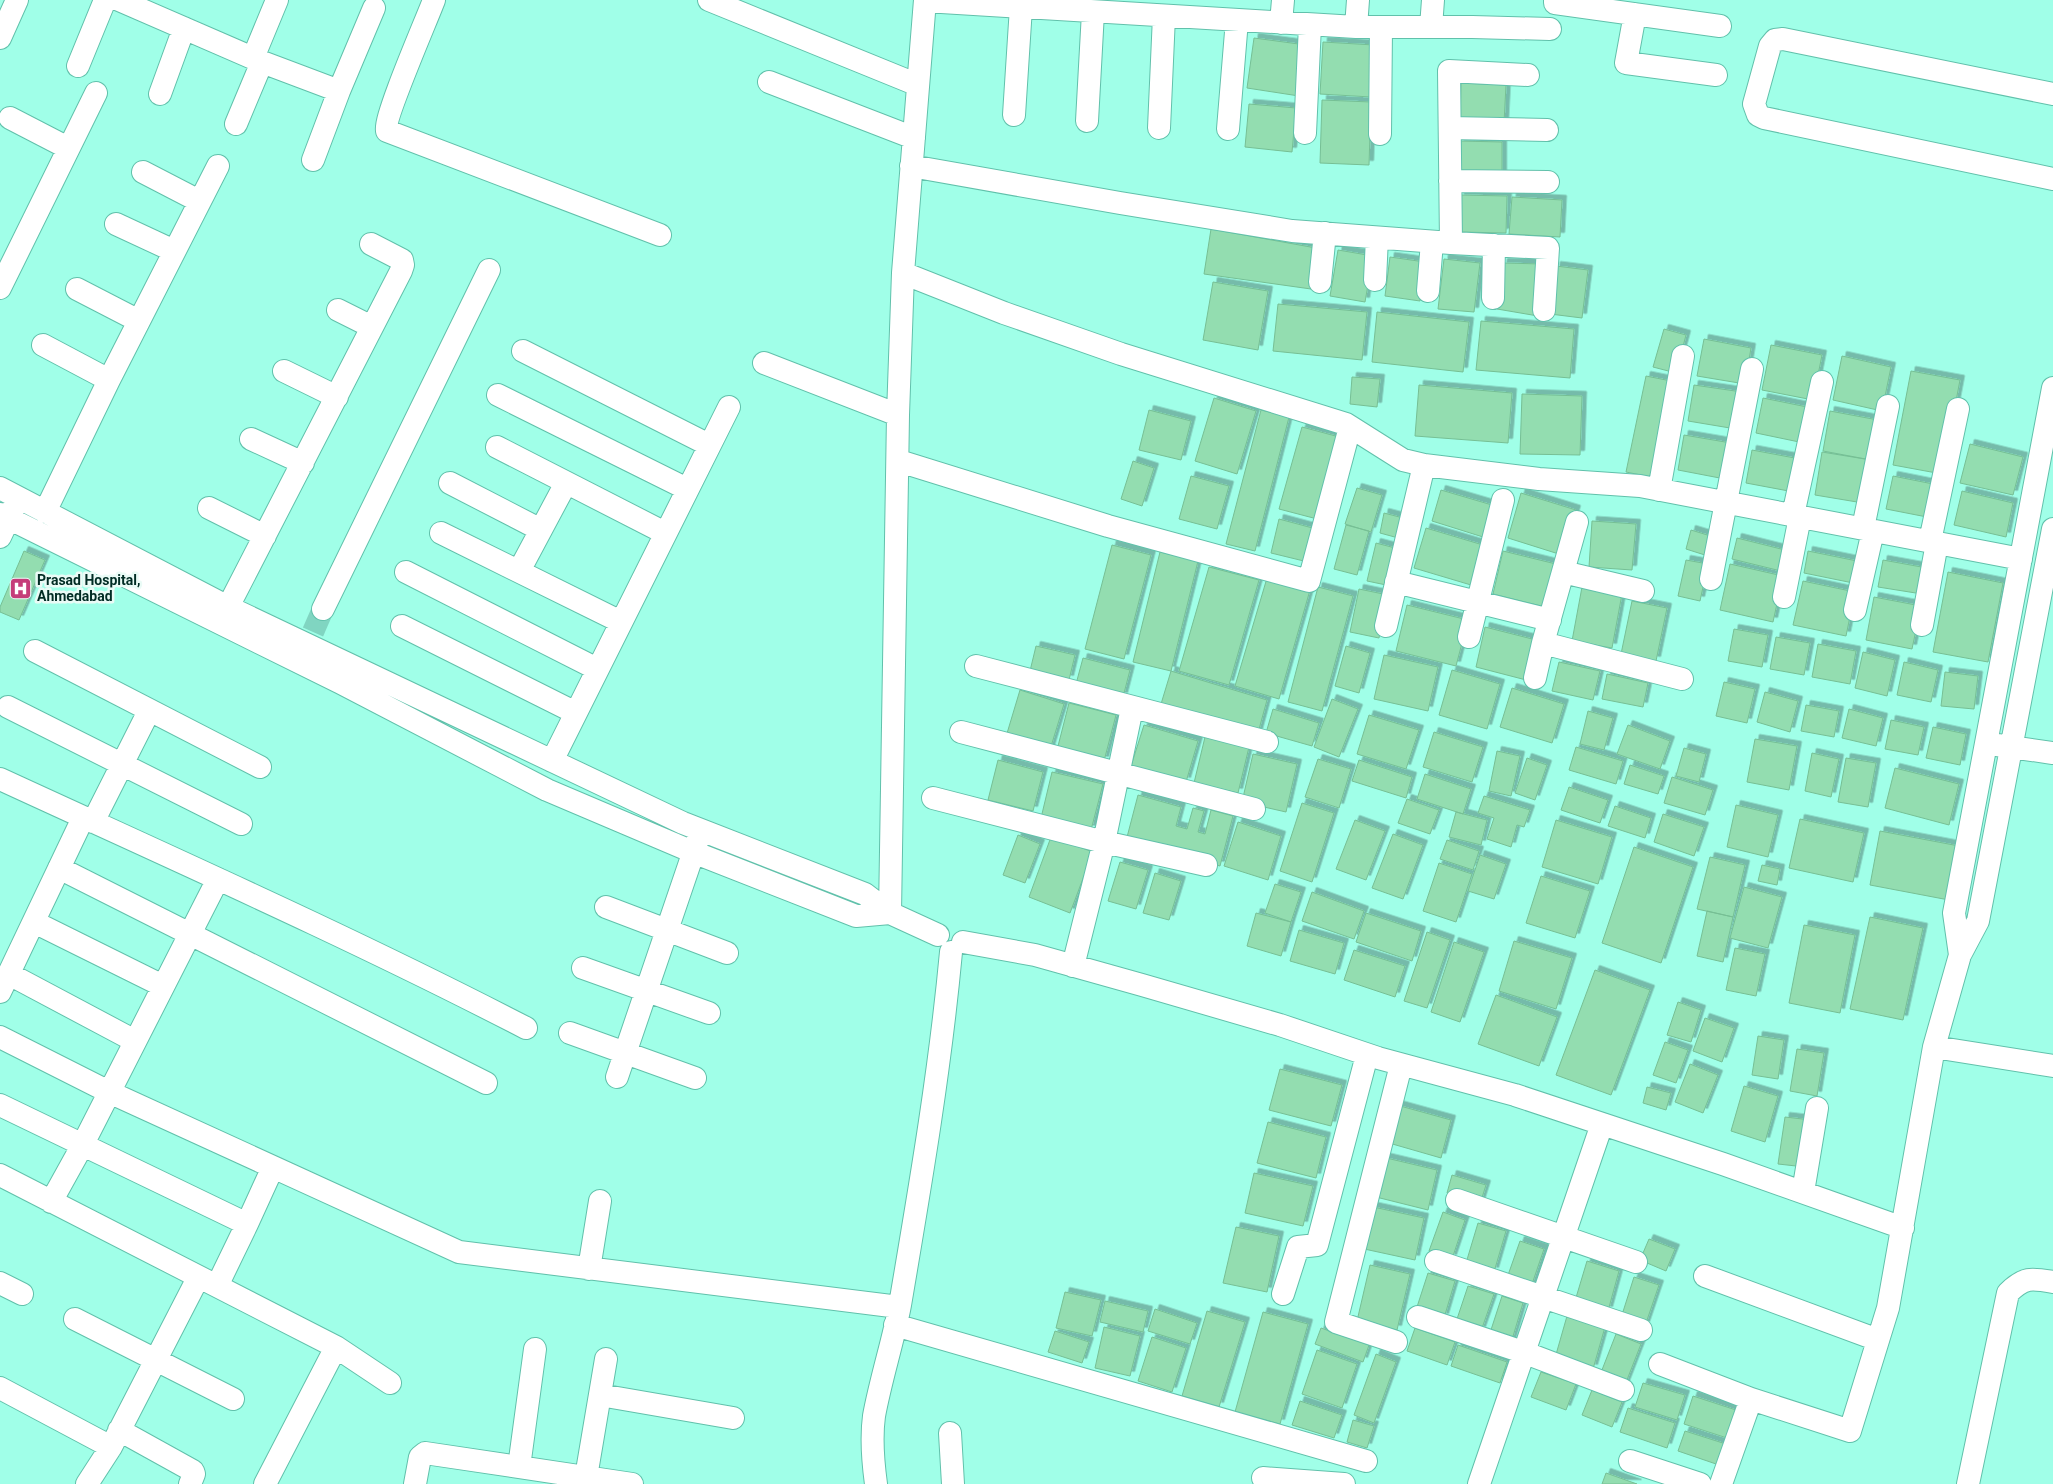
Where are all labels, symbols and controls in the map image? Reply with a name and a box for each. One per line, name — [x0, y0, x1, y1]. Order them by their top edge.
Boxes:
place label: Prasad Hospital, Ahmedabad — [37, 572, 140, 604]
hospital icon: Prasad Hospital, Ahmedabad — [9, 576, 33, 600]

